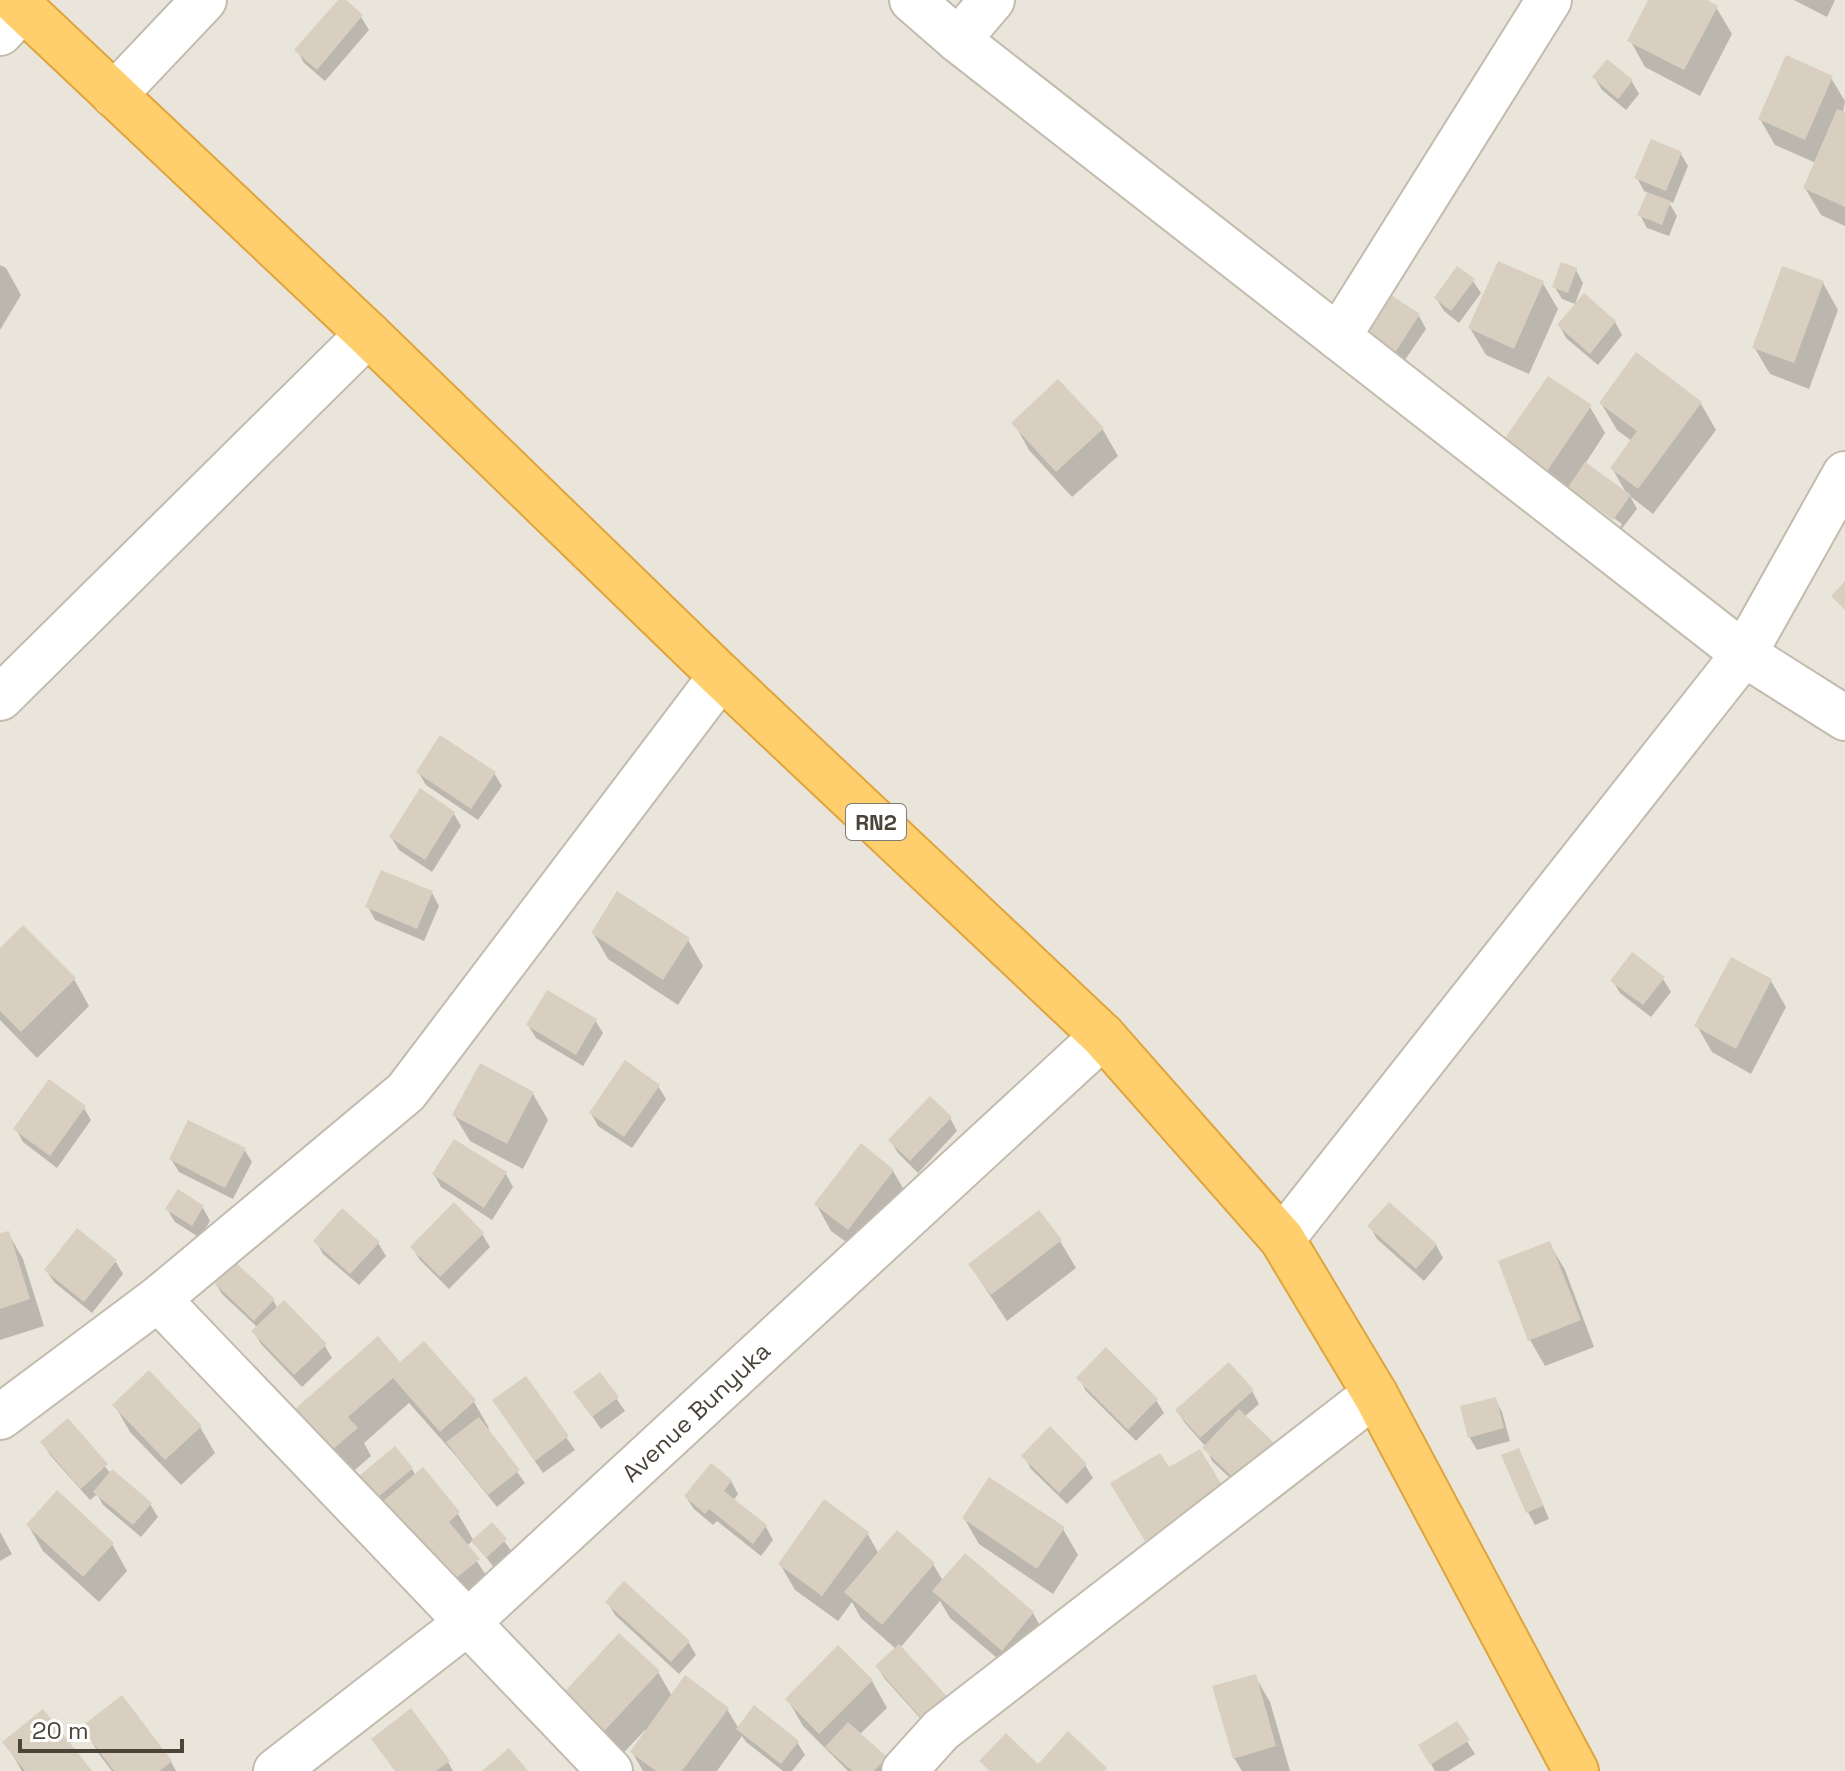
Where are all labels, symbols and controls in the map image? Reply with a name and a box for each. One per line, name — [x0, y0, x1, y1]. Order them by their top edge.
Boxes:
road number: RN2 — [846, 804, 906, 840]
street label: Avenue Bunyuka — [615, 1335, 777, 1489]
scale bar — [20, 1703, 182, 1753]
text: 20 m — [32, 1715, 89, 1746]

